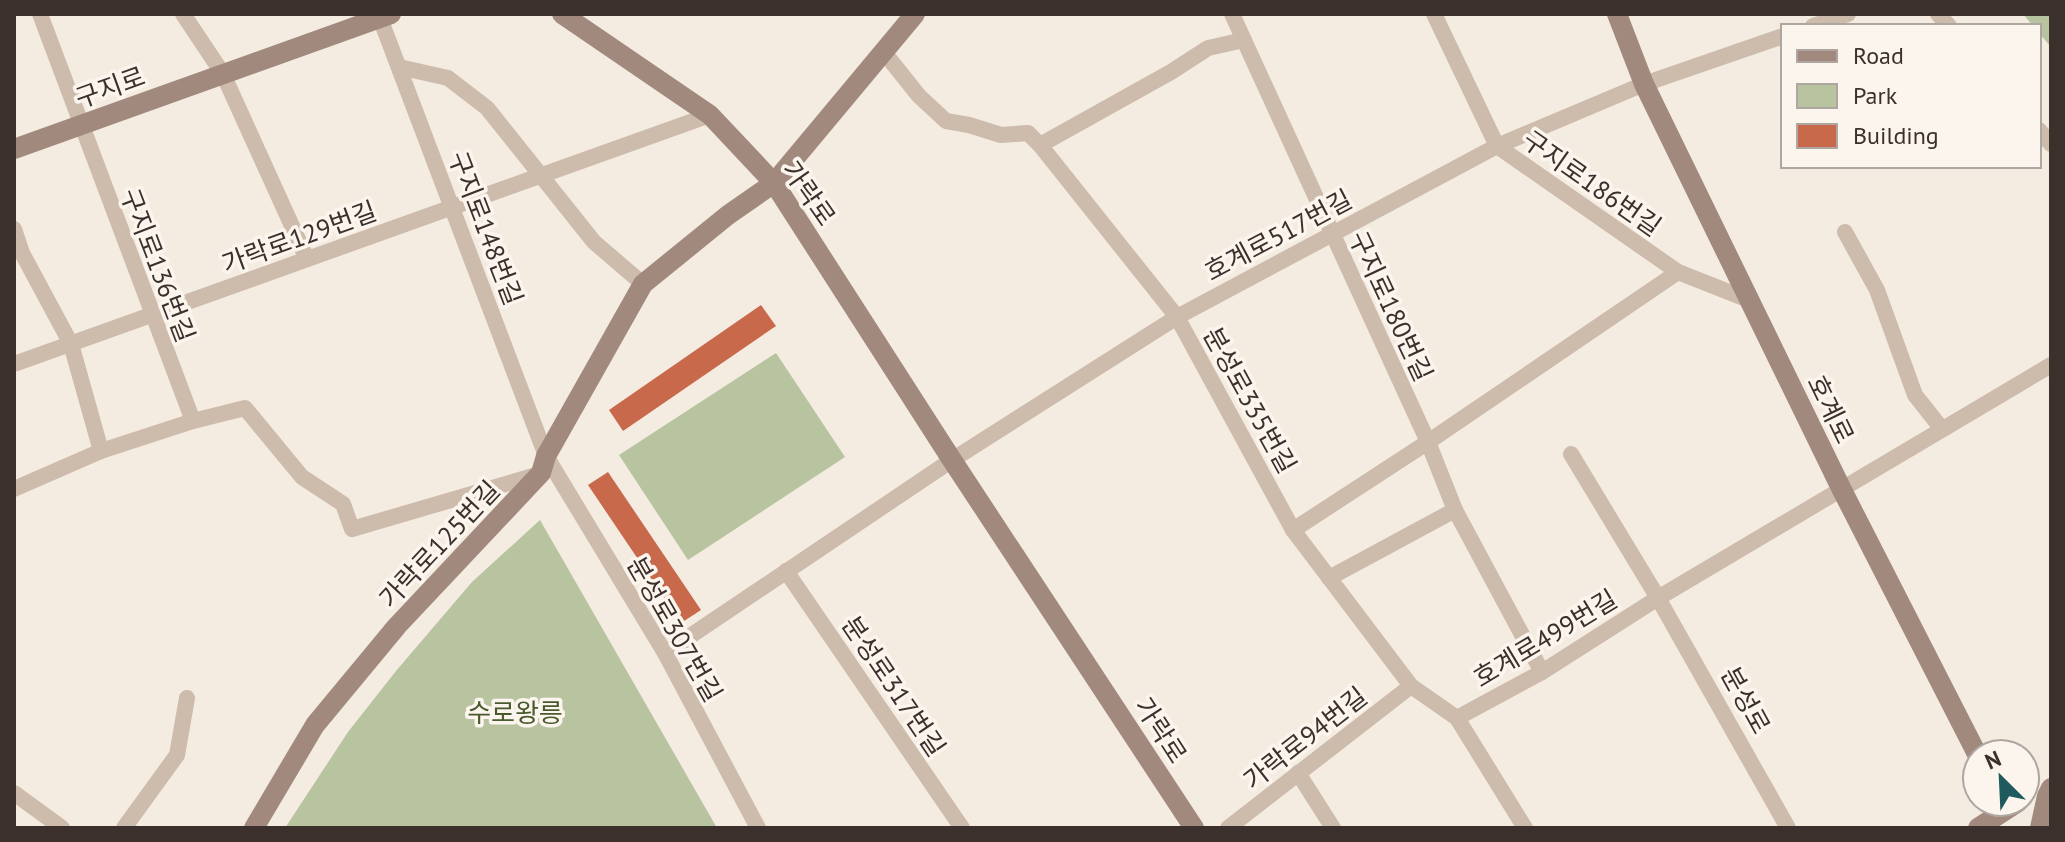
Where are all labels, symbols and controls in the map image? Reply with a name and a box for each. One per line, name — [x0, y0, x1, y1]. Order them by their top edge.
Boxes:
legend — [1781, 24, 2041, 168]
text: Road — [1853, 40, 1904, 71]
street label: 구지로 — [71, 59, 149, 115]
text: Park — [1853, 80, 1898, 111]
text: Building — [1853, 120, 1939, 151]
street label: 구지로186번길 — [1516, 123, 1668, 243]
street label: 구지로148번길 — [442, 146, 530, 310]
street label: 가락로 — [775, 154, 843, 232]
street label: 호계로517번길 — [1199, 182, 1357, 288]
street label: 구지로136번길 — [114, 183, 202, 347]
street label: 가락로129번길 — [217, 194, 381, 280]
street label: 구지로180번길 — [1342, 226, 1440, 386]
street label: 분성로335번길 — [1196, 321, 1304, 479]
street label: 호계로 — [1800, 370, 1862, 448]
street label: 가락로125번길 — [372, 473, 506, 615]
street label: 분성로307번길 — [620, 551, 730, 707]
street label: 호계로499번길 — [1467, 582, 1623, 694]
street label: 분성로317번길 — [835, 610, 953, 762]
street label: 분성로 — [1714, 661, 1778, 739]
street label: 가락로94번길 — [1237, 679, 1373, 797]
street label: 가락로 — [1128, 691, 1194, 769]
park label: 수로왕릉 — [467, 696, 563, 729]
north arrow — [1961, 738, 2041, 818]
text: N — [1981, 744, 2005, 775]

